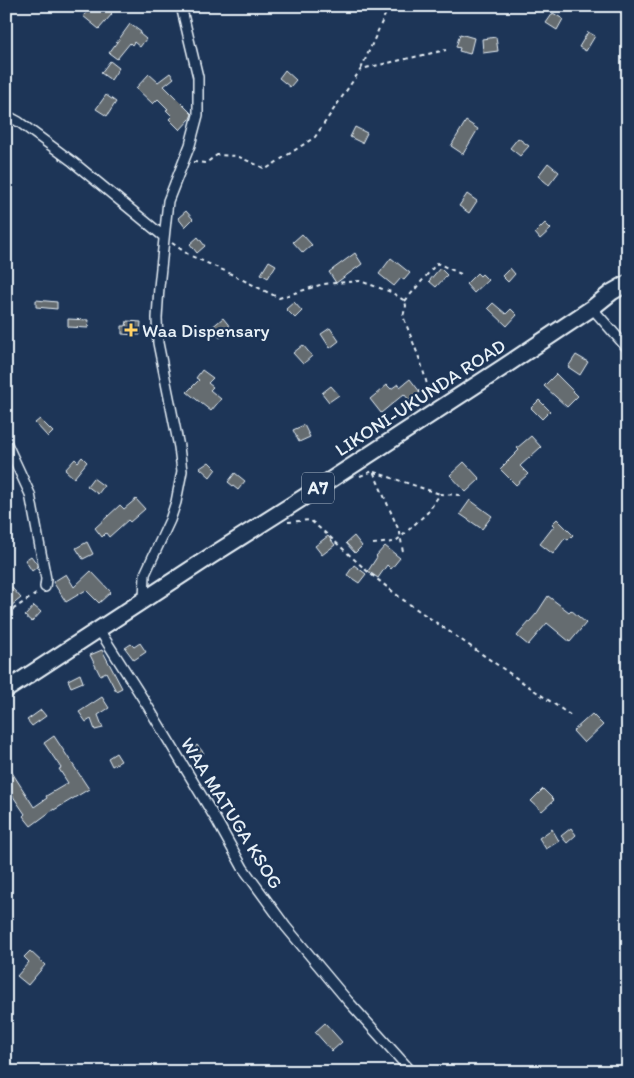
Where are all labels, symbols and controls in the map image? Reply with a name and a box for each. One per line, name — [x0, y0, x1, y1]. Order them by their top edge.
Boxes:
place label: Waa Dispensary — [142, 319, 270, 342]
marker: Waa Dispensary — [124, 323, 138, 337]
street label: LIKONI-UKUNDA ROAD — [331, 334, 510, 461]
road number: A7 — [302, 472, 334, 503]
street label: WAA MATUGA KSOG — [176, 733, 288, 893]

